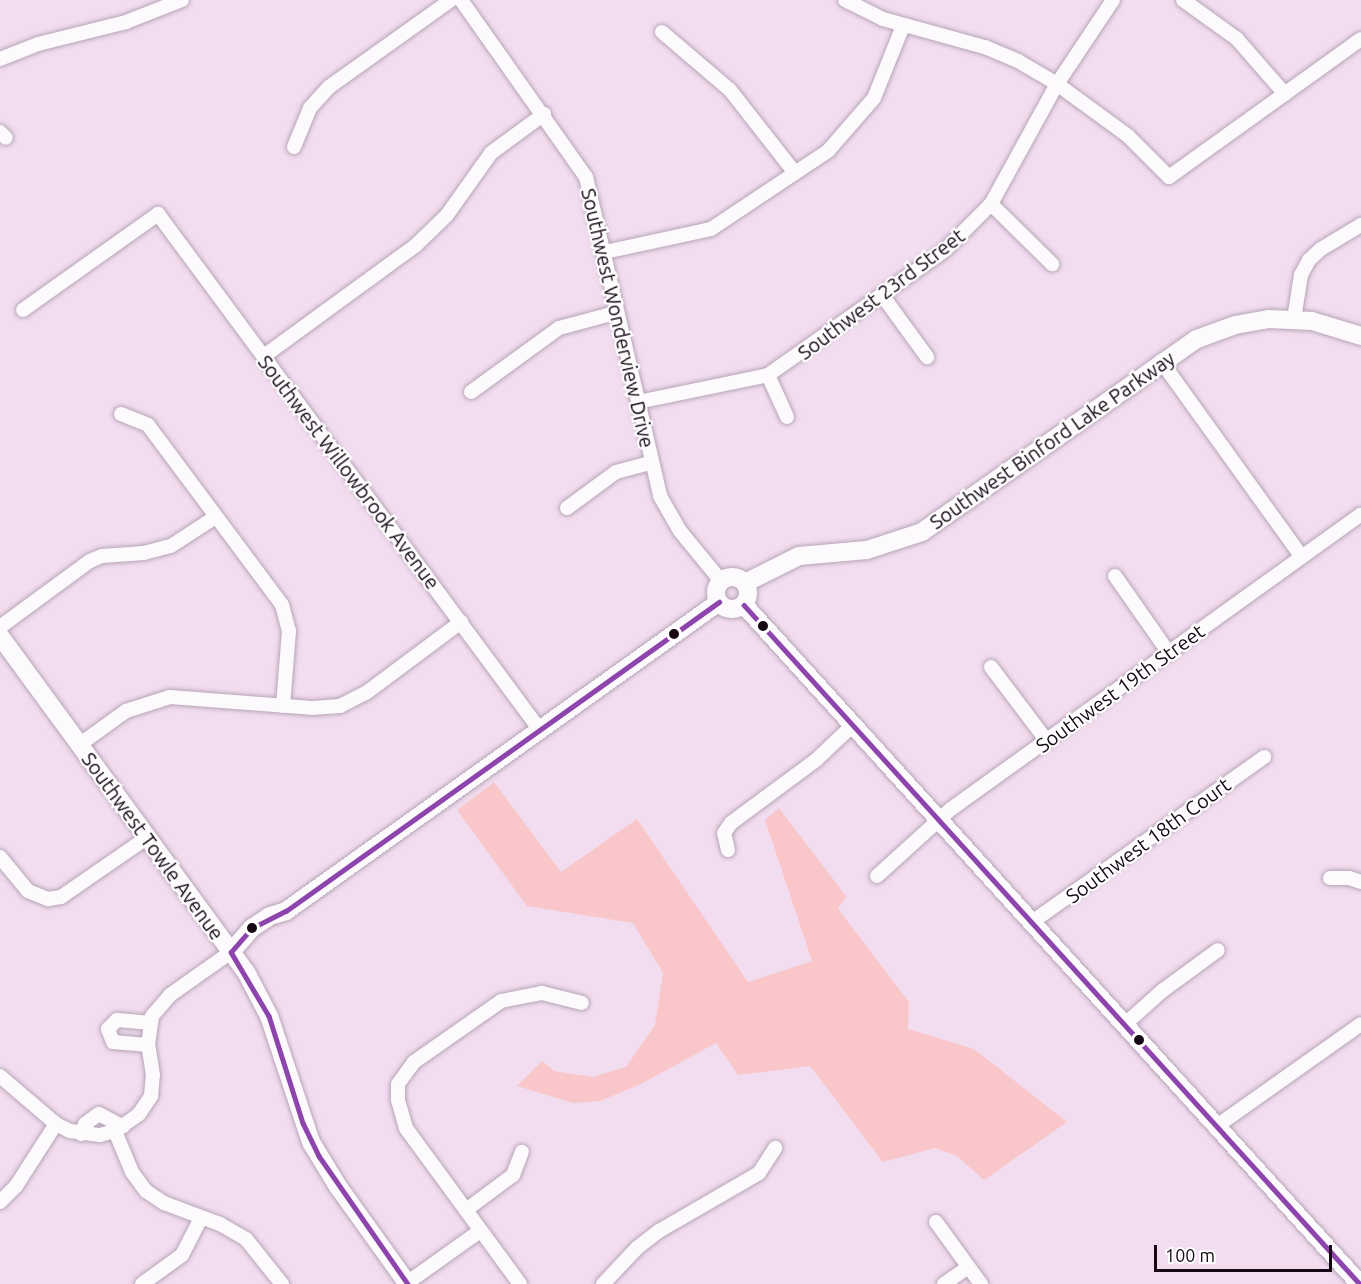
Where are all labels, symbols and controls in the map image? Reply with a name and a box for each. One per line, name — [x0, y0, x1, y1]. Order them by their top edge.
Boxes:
street label: Southwest Wonderview Drive — [576, 186, 660, 450]
street label: Southwest 23rd Street — [793, 223, 969, 365]
street label: Southwest Binford Lake Parkway — [925, 346, 1179, 534]
street label: Southwest Willowbrook Avenue — [253, 350, 445, 594]
street label: Southwest 19th Street — [1031, 619, 1209, 757]
unlabelled marker — [757, 620, 769, 632]
unlabelled marker — [668, 628, 680, 640]
street label: Southwest Towle Avenue — [77, 747, 229, 945]
street label: Southwest 18th Court — [1061, 772, 1235, 908]
unlabelled marker — [246, 922, 258, 934]
unlabelled marker — [1133, 1034, 1145, 1046]
scale bar — [1157, 1233, 1336, 1271]
text: 100 m — [1165, 1245, 1215, 1265]

